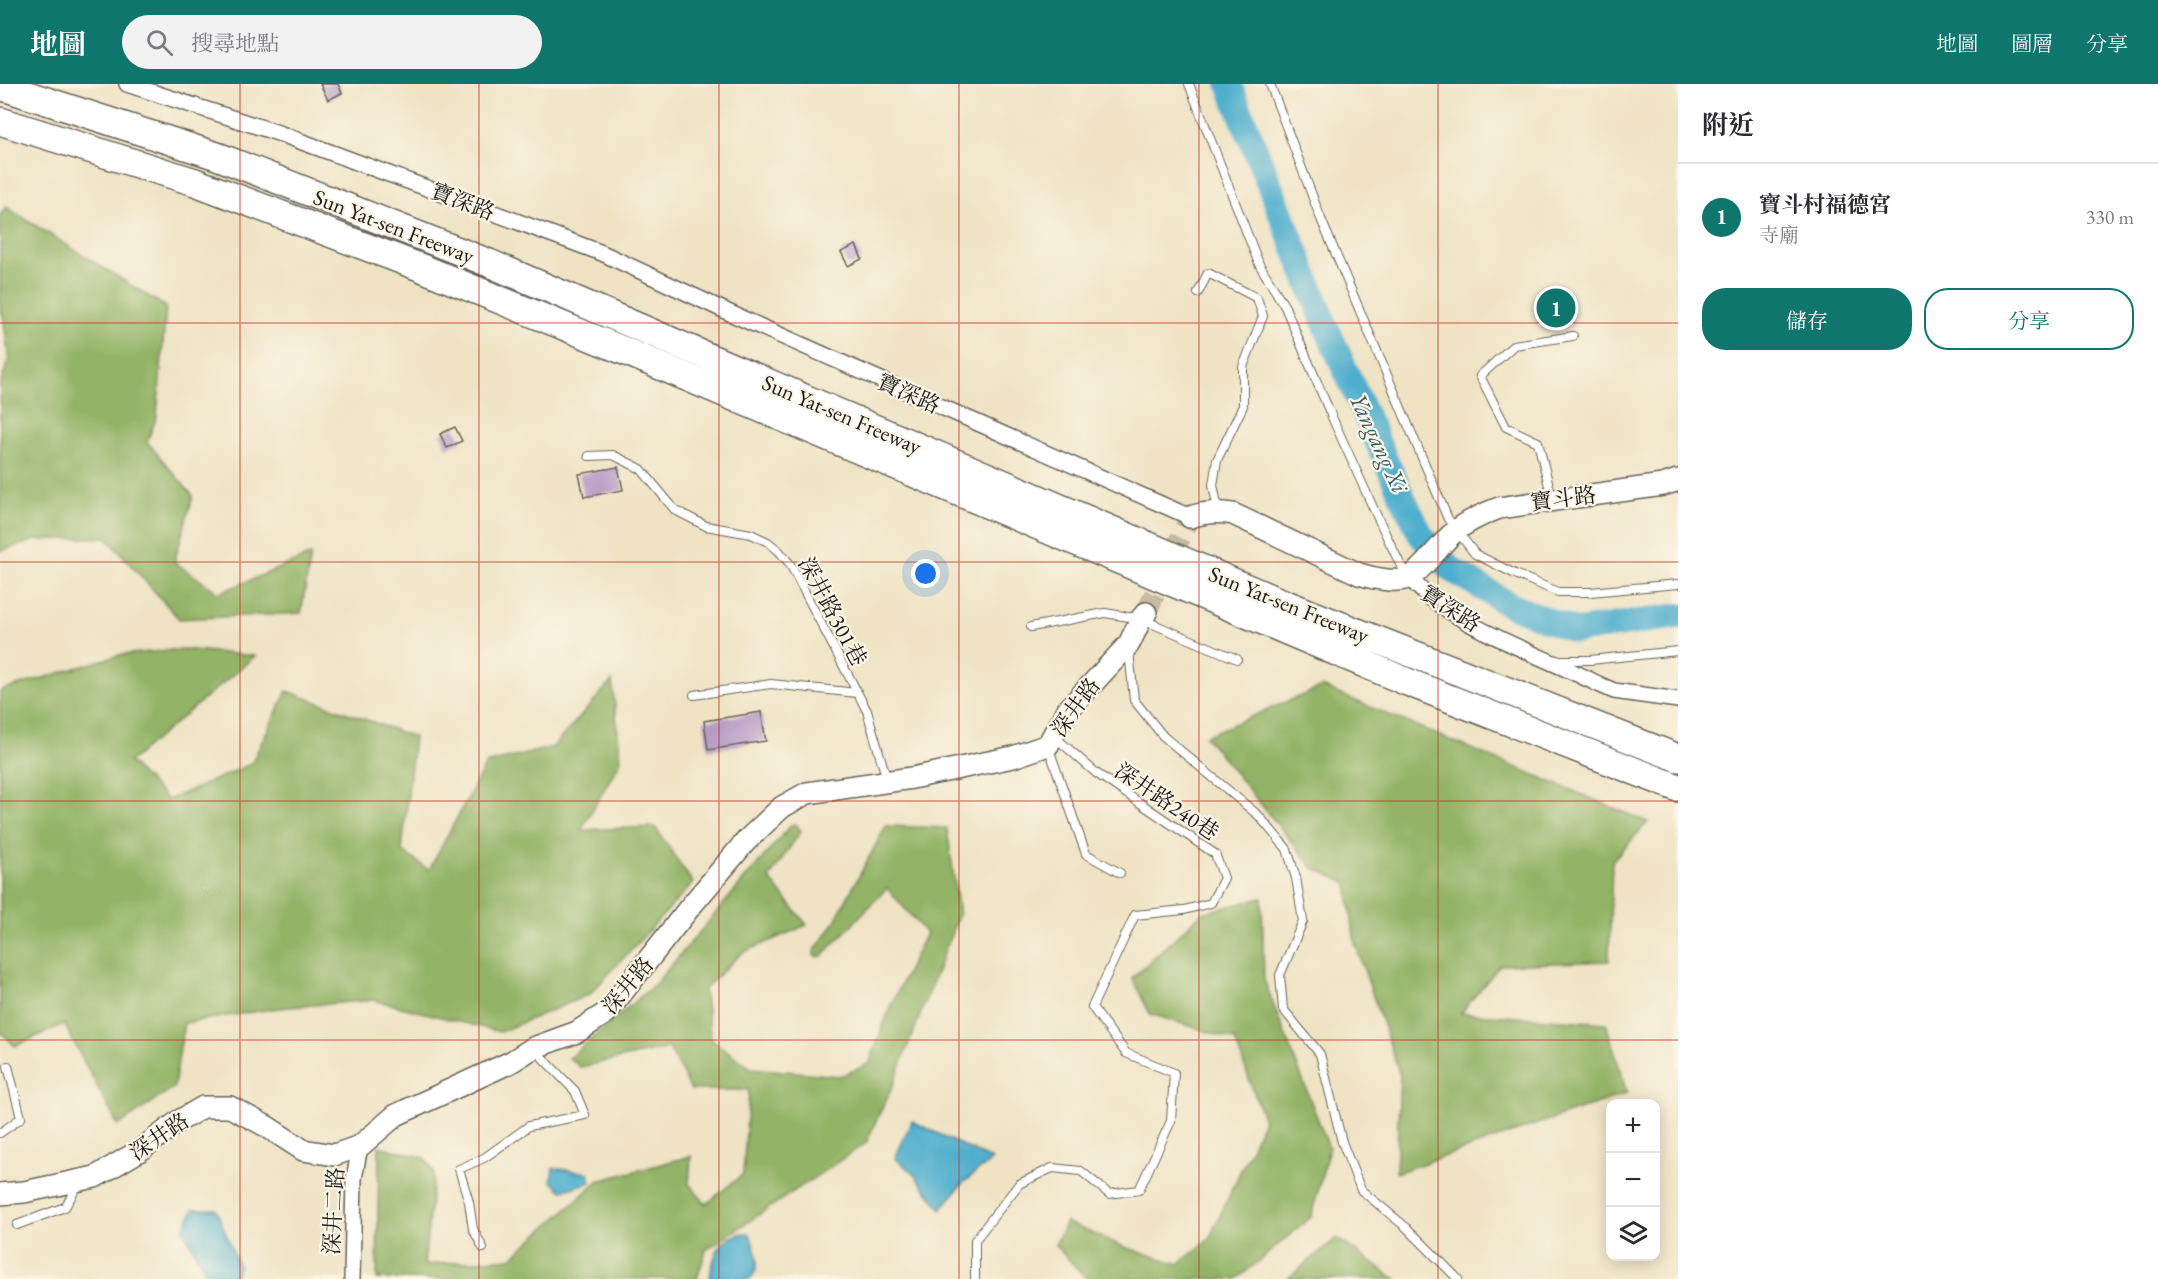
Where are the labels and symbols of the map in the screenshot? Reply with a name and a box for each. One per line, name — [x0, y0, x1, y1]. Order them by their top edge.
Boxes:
street label: 寶深路 — [427, 176, 499, 227]
street label: Sun Yat-sen Freeway — [309, 182, 479, 271]
pin: 1 — [1536, 286, 1576, 330]
street label: 寶深路 — [873, 367, 945, 420]
street label: Sun Yat-sen Freeway — [758, 368, 926, 461]
water label: Yangang Xi — [1343, 388, 1416, 498]
street label: 寶斗路 — [1529, 480, 1598, 517]
street label: 深井路301巷 — [792, 552, 873, 671]
your location — [911, 559, 940, 588]
street label: Sun Yat-sen Freeway — [1204, 559, 1374, 650]
street label: 寶深路 — [1415, 578, 1486, 639]
street label: 深井路 — [1044, 672, 1107, 743]
street label: 深井路240巷 — [1109, 756, 1224, 847]
street label: 深井路 — [595, 951, 660, 1020]
street label: 深井路 — [124, 1106, 195, 1167]
street label: 深井二路 — [317, 1166, 350, 1256]

